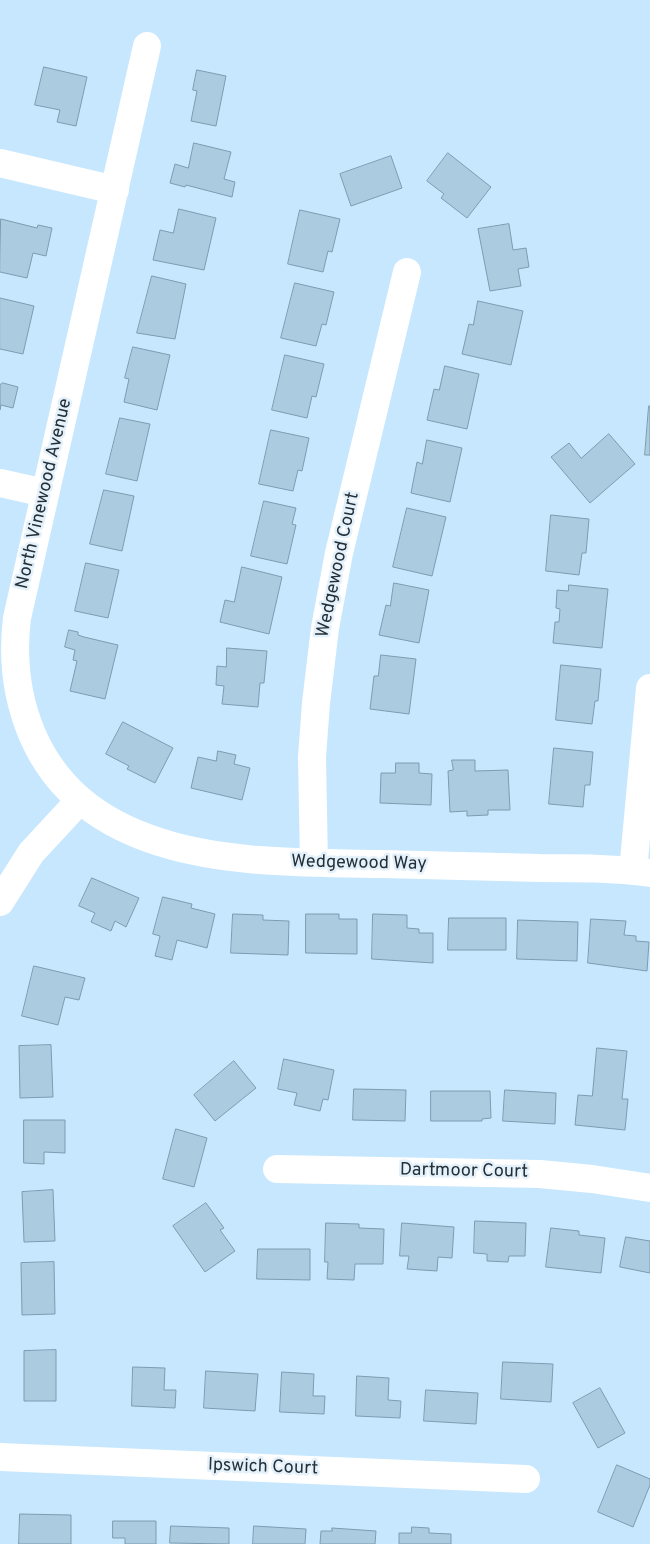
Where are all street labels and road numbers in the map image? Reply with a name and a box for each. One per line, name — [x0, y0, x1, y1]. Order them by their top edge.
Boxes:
street label: North Vinewood Avenue — [13, 397, 77, 591]
street label: Wedgewood Court — [313, 490, 365, 640]
street label: Wedgewood Way — [291, 852, 427, 876]
street label: Dartmoor Court — [400, 1160, 528, 1184]
street label: Ipswich Court — [208, 1455, 318, 1481]

